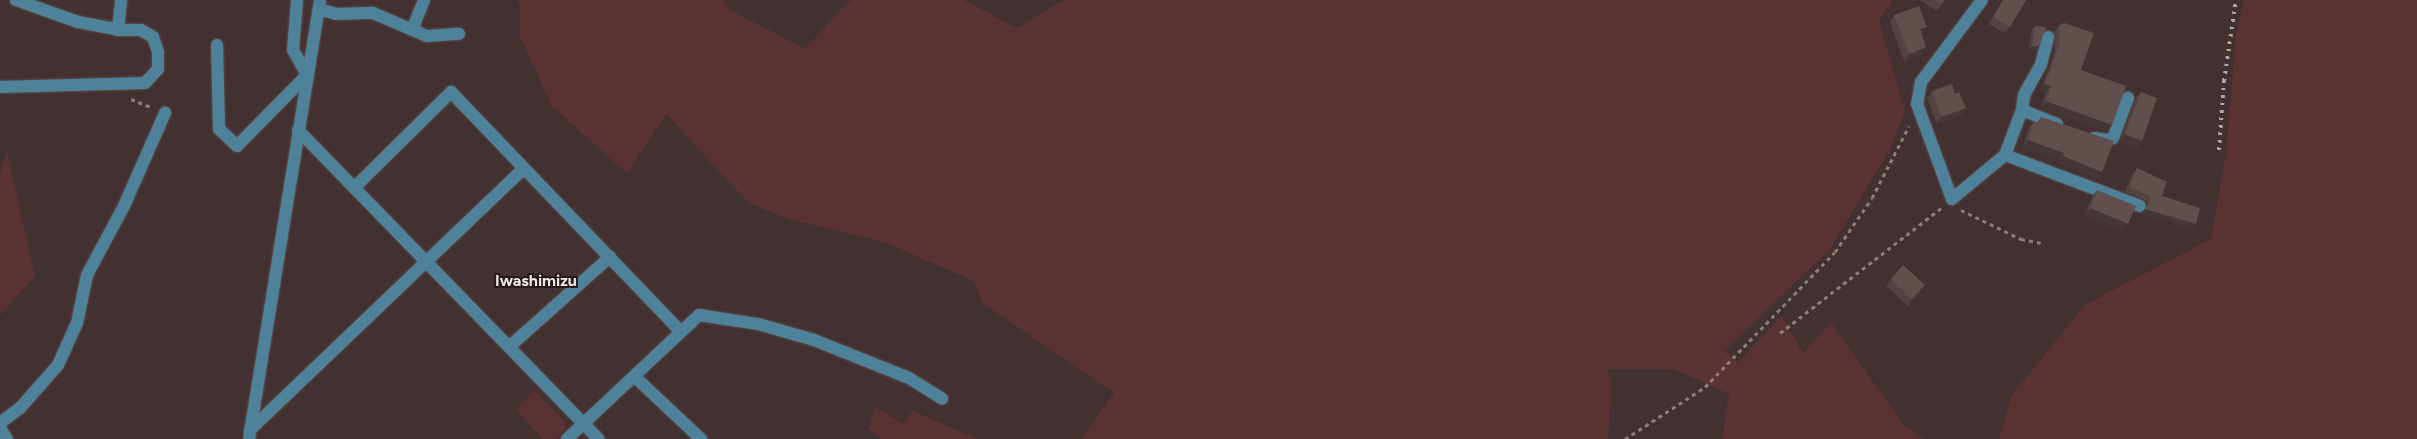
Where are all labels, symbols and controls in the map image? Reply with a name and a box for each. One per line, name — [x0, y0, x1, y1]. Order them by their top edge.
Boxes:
district label: Iwashimizu — [495, 271, 577, 291]

